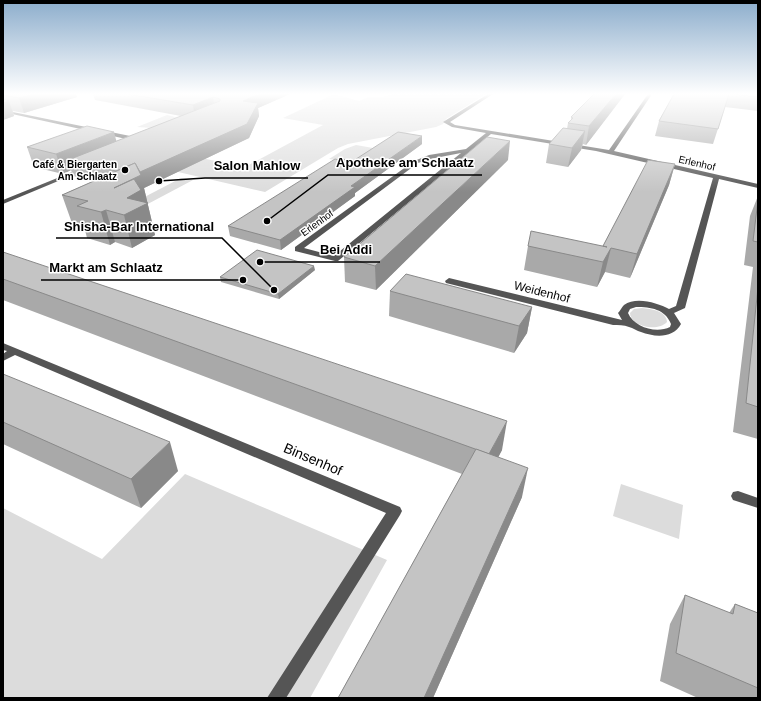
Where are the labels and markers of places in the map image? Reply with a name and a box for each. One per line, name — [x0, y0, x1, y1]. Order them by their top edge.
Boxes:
callout: Apotheke am Schlaatz — [328, 150, 482, 175]
callout: Salon Mahlow — [205, 153, 308, 178]
place label: Café & Biergarten Am Schlaatz — [33, 159, 117, 182]
marker: Café & Biergarten Am Schlaatz — [120, 165, 130, 175]
callout: Shisha-Bar International — [56, 213, 222, 238]
callout: Bei Addi — [312, 237, 380, 262]
callout: Markt am Schlaatz — [41, 255, 171, 280]

